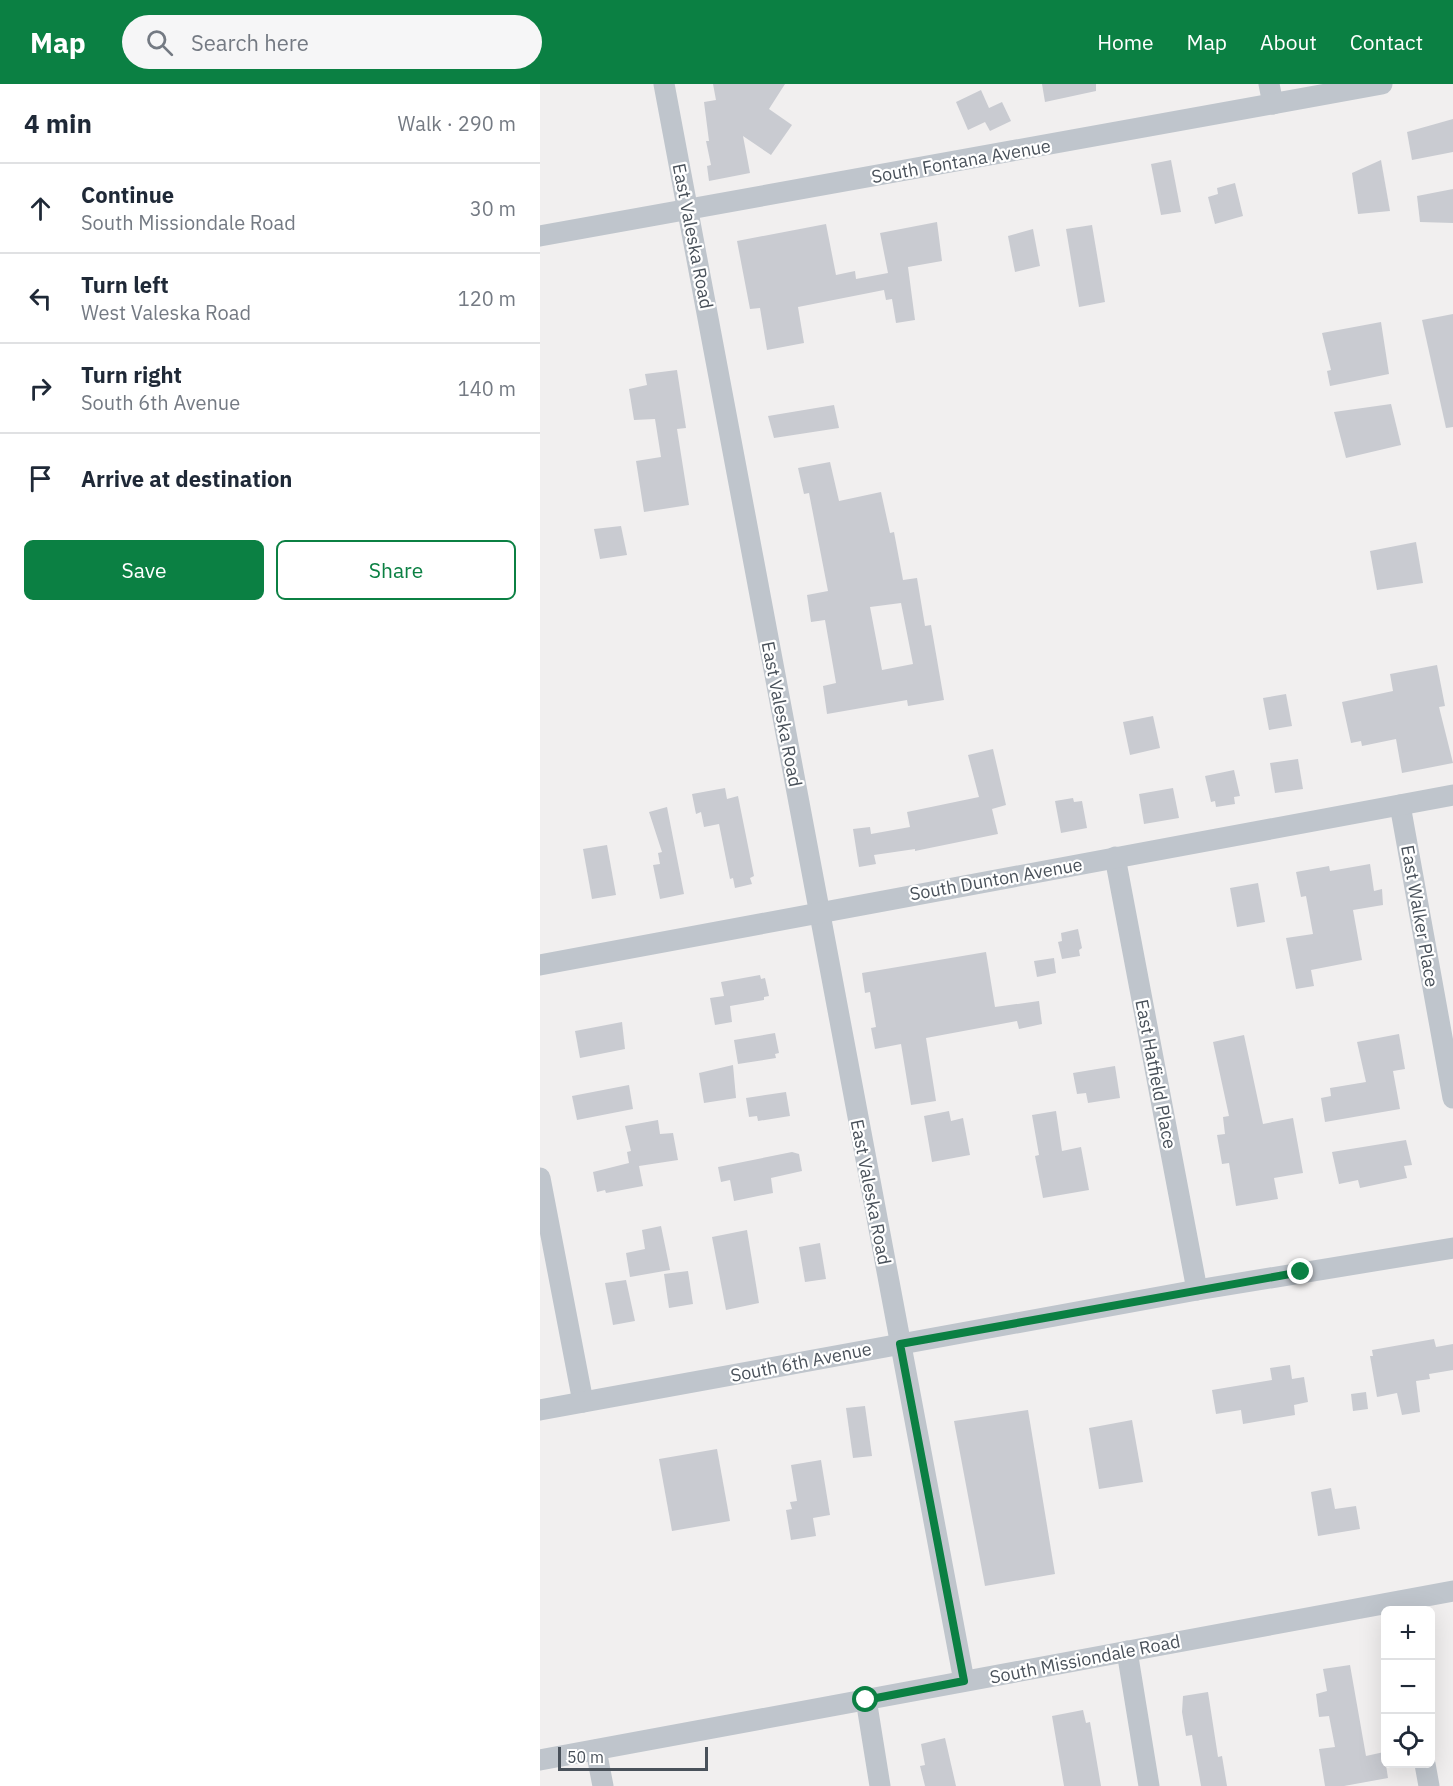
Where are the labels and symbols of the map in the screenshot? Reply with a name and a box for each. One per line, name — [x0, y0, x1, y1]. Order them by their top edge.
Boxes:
street label: South Fontana Avenue — [870, 134, 1053, 188]
street label: East Valeska Road — [668, 161, 718, 311]
street label: East Valeska Road — [757, 639, 807, 789]
street label: East Walker Place — [1396, 843, 1444, 989]
street label: South Dunton Avenue — [908, 852, 1084, 906]
street label: East Hatfield Place — [1130, 997, 1182, 1151]
street label: East Valeska Road — [846, 1117, 896, 1267]
route end — [1287, 1258, 1313, 1284]
street label: South 6th Avenue — [728, 1337, 874, 1387]
street label: South Missiondale Road — [988, 1629, 1182, 1689]
route start — [852, 1686, 878, 1712]
scale bar — [558, 1744, 708, 1772]

